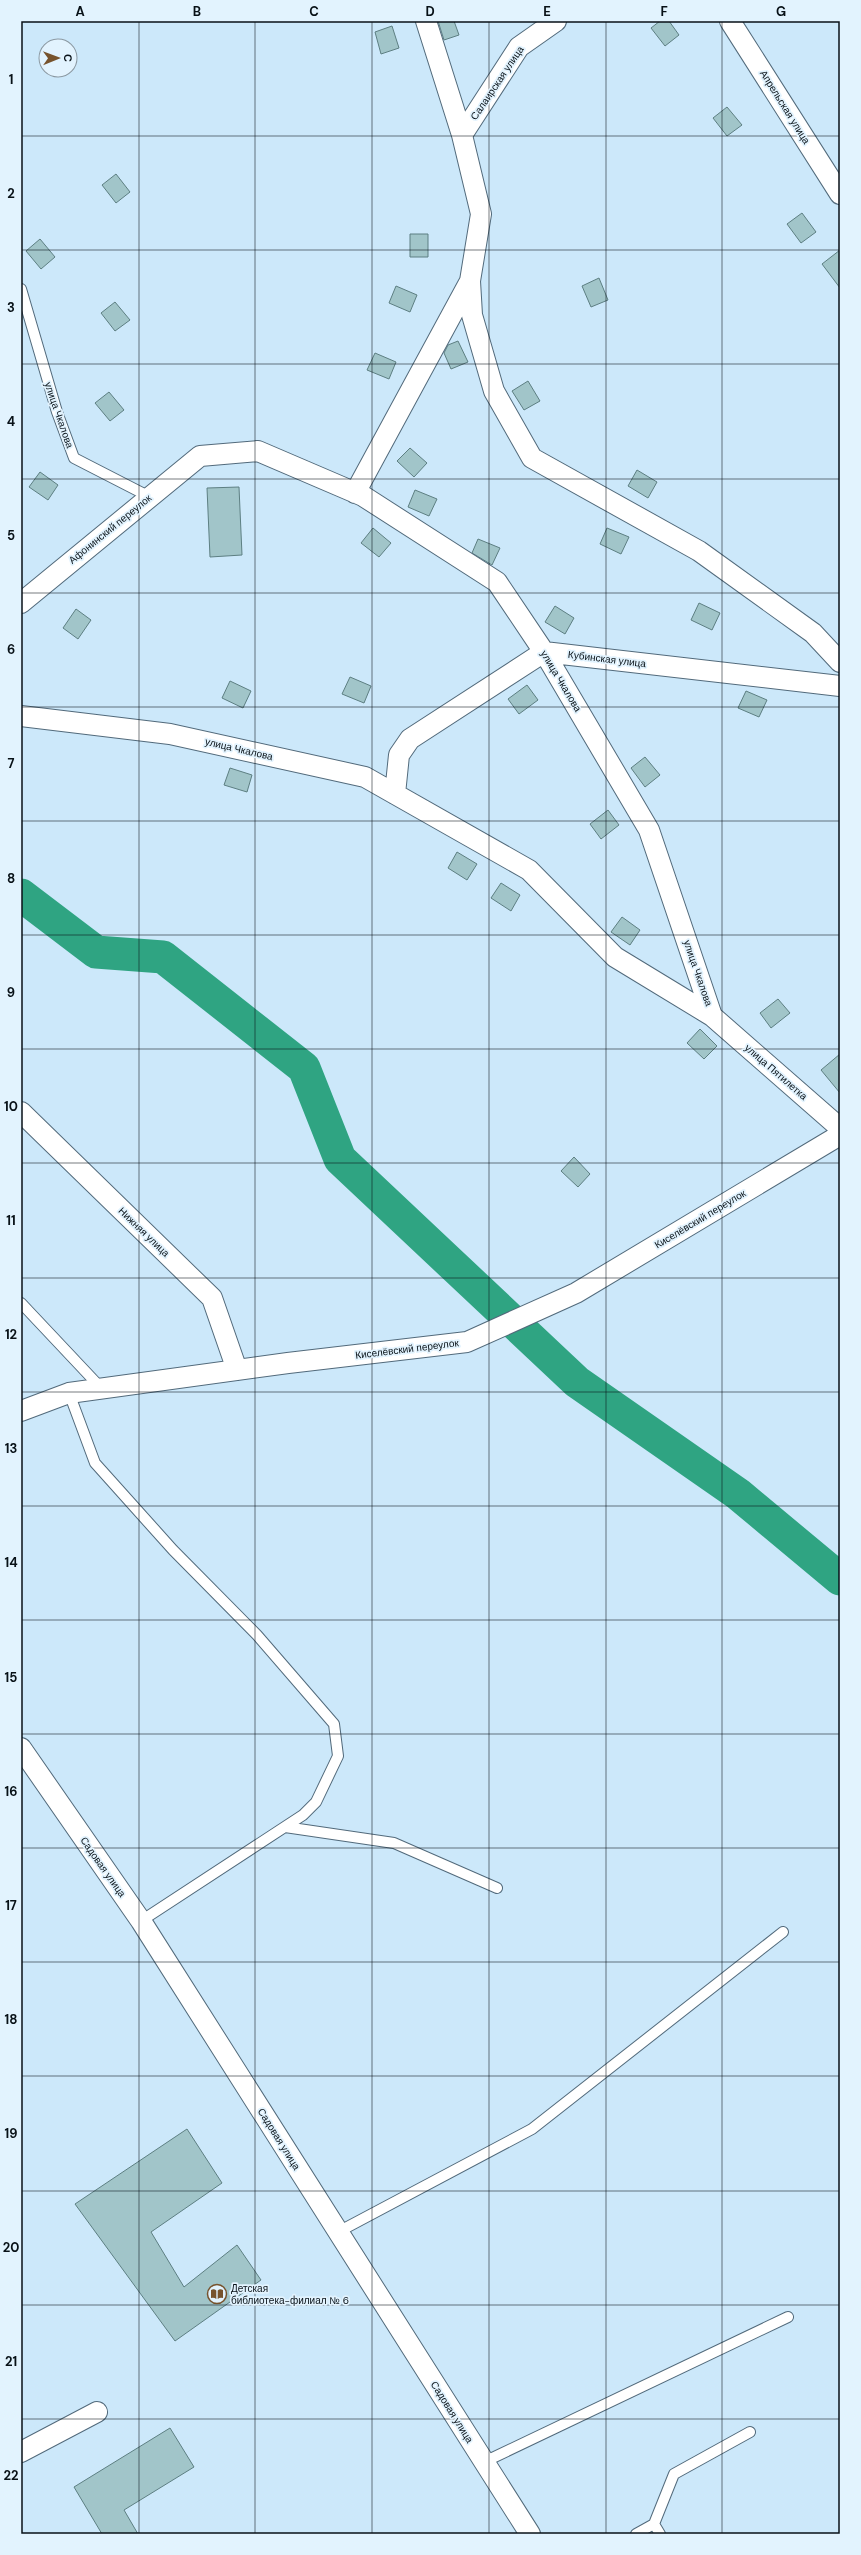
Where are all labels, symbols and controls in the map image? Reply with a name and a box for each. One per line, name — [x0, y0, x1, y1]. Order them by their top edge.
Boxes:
text: A — [75, 3, 85, 20]
text: B — [193, 3, 201, 20]
text: C — [309, 3, 319, 20]
text: D — [425, 3, 435, 20]
text: E — [543, 3, 551, 20]
text: F — [660, 3, 668, 20]
text: G — [776, 3, 786, 20]
north arrow — [38, 38, 78, 78]
street label: Салаирская улица — [468, 43, 527, 122]
text: С — [61, 54, 75, 62]
street label: Апрельская улица — [757, 68, 813, 147]
text: 1 — [9, 71, 13, 88]
text: 2 — [7, 185, 15, 202]
text: 3 — [7, 299, 15, 316]
street label: улица Чкалова — [42, 380, 77, 450]
text: 4 — [7, 413, 15, 430]
street label: Афонинский переулок — [66, 491, 155, 566]
text: 5 — [7, 527, 15, 544]
text: 6 — [7, 641, 15, 658]
street label: улица Чкалова — [538, 648, 585, 714]
street label: Кубинская улица — [567, 648, 647, 670]
street label: улица Чкалова — [204, 735, 275, 763]
text: 7 — [8, 755, 15, 772]
text: 8 — [7, 870, 15, 887]
street label: улица Чкалова — [681, 938, 716, 1008]
text: 9 — [7, 984, 15, 1001]
street label: улица Пятилетка — [742, 1041, 810, 1103]
text: 10 — [4, 1098, 18, 1115]
street label: Киселёвский переулок — [652, 1186, 748, 1251]
street label: Нижняя улица — [116, 1204, 173, 1260]
text: 11 — [6, 1212, 16, 1229]
text: 12 — [5, 1326, 17, 1343]
street label: Киселёвский переулок — [355, 1336, 460, 1362]
text: 13 — [5, 1440, 17, 1457]
text: 14 — [4, 1554, 18, 1571]
text: 15 — [5, 1669, 17, 1686]
text: 16 — [5, 1783, 17, 1800]
street label: Садовая улица — [77, 1834, 129, 1900]
text: 17 — [5, 1897, 17, 1914]
text: 18 — [5, 2011, 17, 2028]
street label: Садовая улица — [255, 2106, 303, 2173]
text: 19 — [5, 2125, 18, 2142]
text: 20 — [3, 2239, 19, 2256]
place label: Детская библиотека-филиал № 6 — [231, 2282, 349, 2307]
library icon: Детская библиотека-филиал № 6 — [206, 2283, 228, 2305]
text: 21 — [5, 2353, 17, 2370]
street label: Садовая улица — [428, 2379, 476, 2446]
text: 22 — [3, 2467, 19, 2484]

